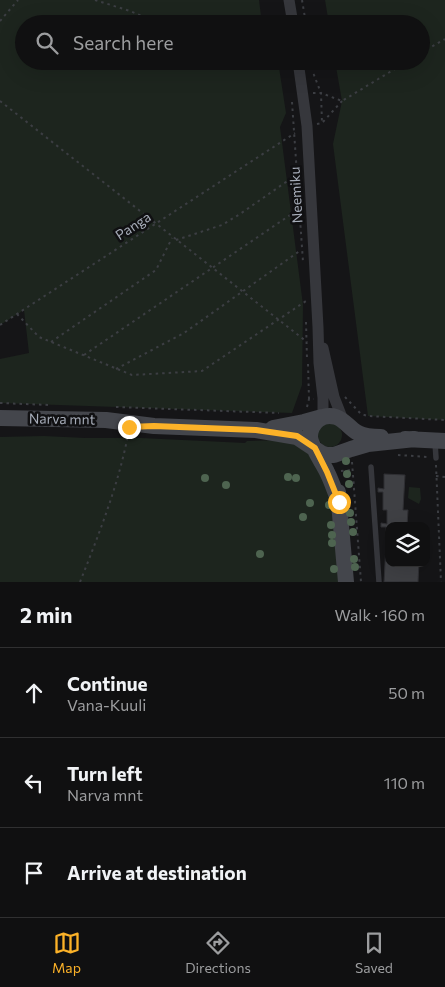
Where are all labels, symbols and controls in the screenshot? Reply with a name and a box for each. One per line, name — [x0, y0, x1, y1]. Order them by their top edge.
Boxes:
search box — [15, 15, 430, 70]
icon: search — [33, 29, 61, 57]
text: Search here — [73, 31, 173, 54]
street label: Neemiku — [286, 166, 305, 224]
street label: Panga — [112, 208, 154, 243]
street label: Narva mnt — [29, 409, 96, 428]
route end — [118, 416, 141, 439]
route start — [328, 491, 351, 514]
map controls — [385, 522, 430, 567]
button: layers — [385, 522, 430, 567]
text: 2 min — [20, 602, 72, 627]
text: Walk · 160 m — [335, 605, 425, 624]
text: Continue — [67, 672, 147, 695]
icon: ahead — [20, 679, 48, 707]
text: 50 m — [388, 683, 425, 702]
text: Vana-Kuuli — [67, 695, 146, 714]
text: Turn left — [67, 762, 142, 785]
icon: left — [20, 769, 48, 797]
text: 110 m — [384, 773, 425, 792]
text: Narva mnt — [67, 785, 143, 804]
icon: arrive — [20, 859, 48, 887]
text: Arrive at destination — [67, 861, 247, 884]
tab: Map — [52, 929, 81, 976]
tab: Directions — [185, 929, 251, 976]
tab: Saved — [355, 929, 393, 976]

